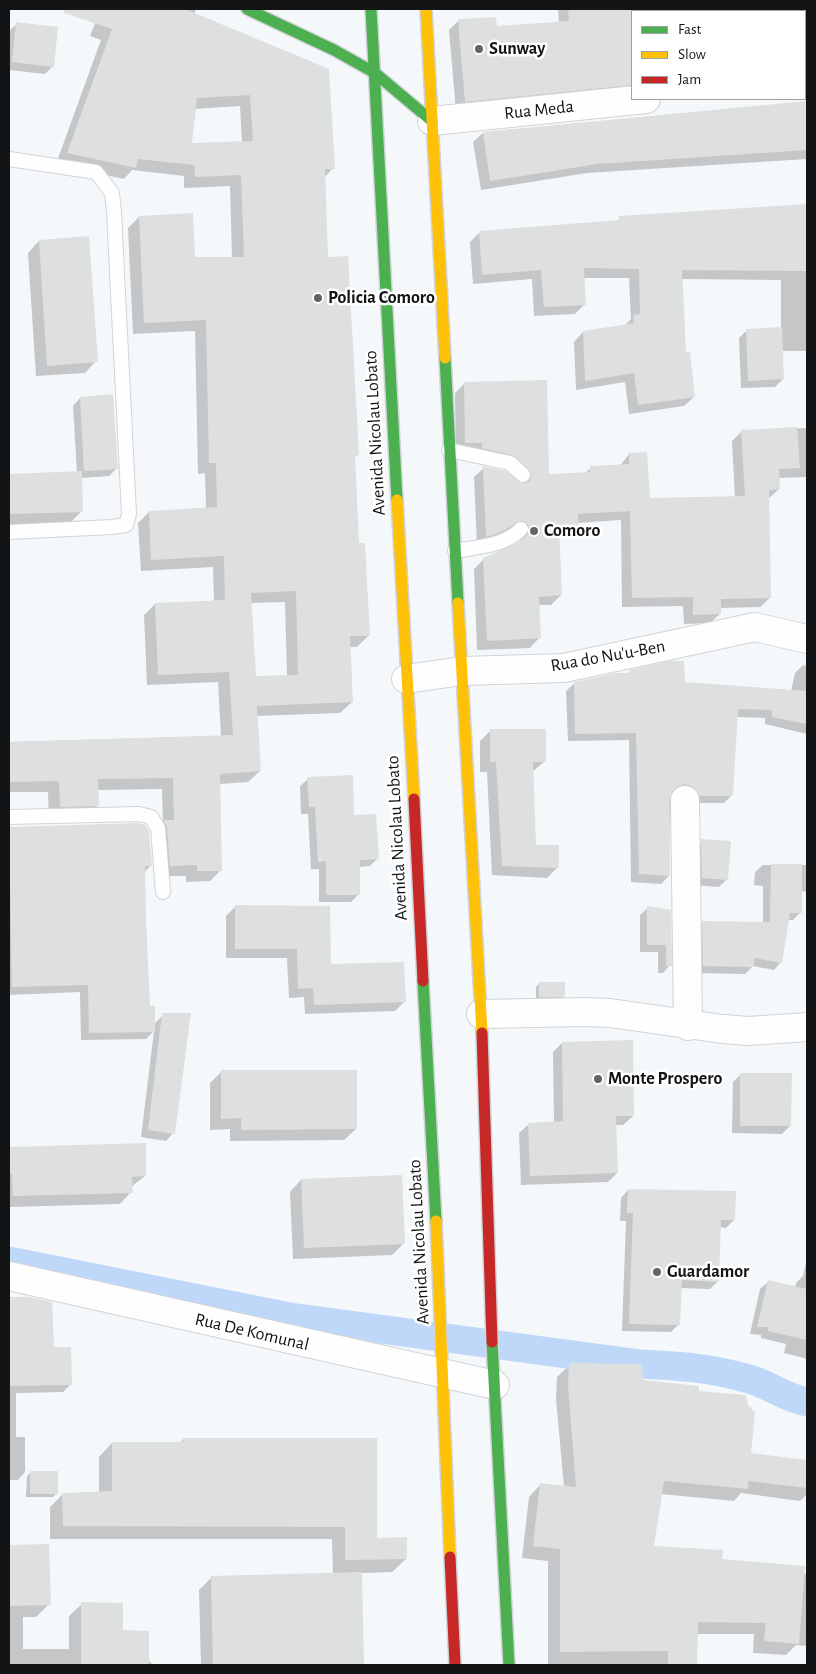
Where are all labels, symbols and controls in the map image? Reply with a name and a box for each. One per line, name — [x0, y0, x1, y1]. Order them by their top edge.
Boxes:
legend — [631, 10, 806, 100]
text: Fast — [678, 22, 701, 37]
place label: Sunway — [489, 38, 545, 60]
marker: Sunway — [473, 43, 485, 55]
text: Slow — [678, 47, 706, 62]
text: Jam — [678, 72, 701, 87]
street label: Rua Meda — [503, 96, 575, 124]
place label: Policia Comoro — [328, 287, 435, 309]
marker: Policia Comoro — [312, 292, 324, 304]
street label: Avenida Nicolau Lobato — [360, 350, 390, 516]
place label: Comoro — [544, 520, 600, 542]
marker: Comoro — [528, 525, 540, 537]
street label: Rua do Nu'u-Ben — [549, 635, 667, 677]
street label: Avenida Nicolau Lobato — [382, 755, 412, 921]
place label: Monte Prospero — [608, 1068, 722, 1090]
marker: Monte Prospero — [592, 1073, 604, 1085]
street label: Avenida Nicolau Lobato — [404, 1159, 434, 1325]
place label: Guardamor — [667, 1261, 749, 1283]
marker: Guardamor — [651, 1266, 663, 1278]
street label: Rua De Komunal — [193, 1308, 311, 1356]

